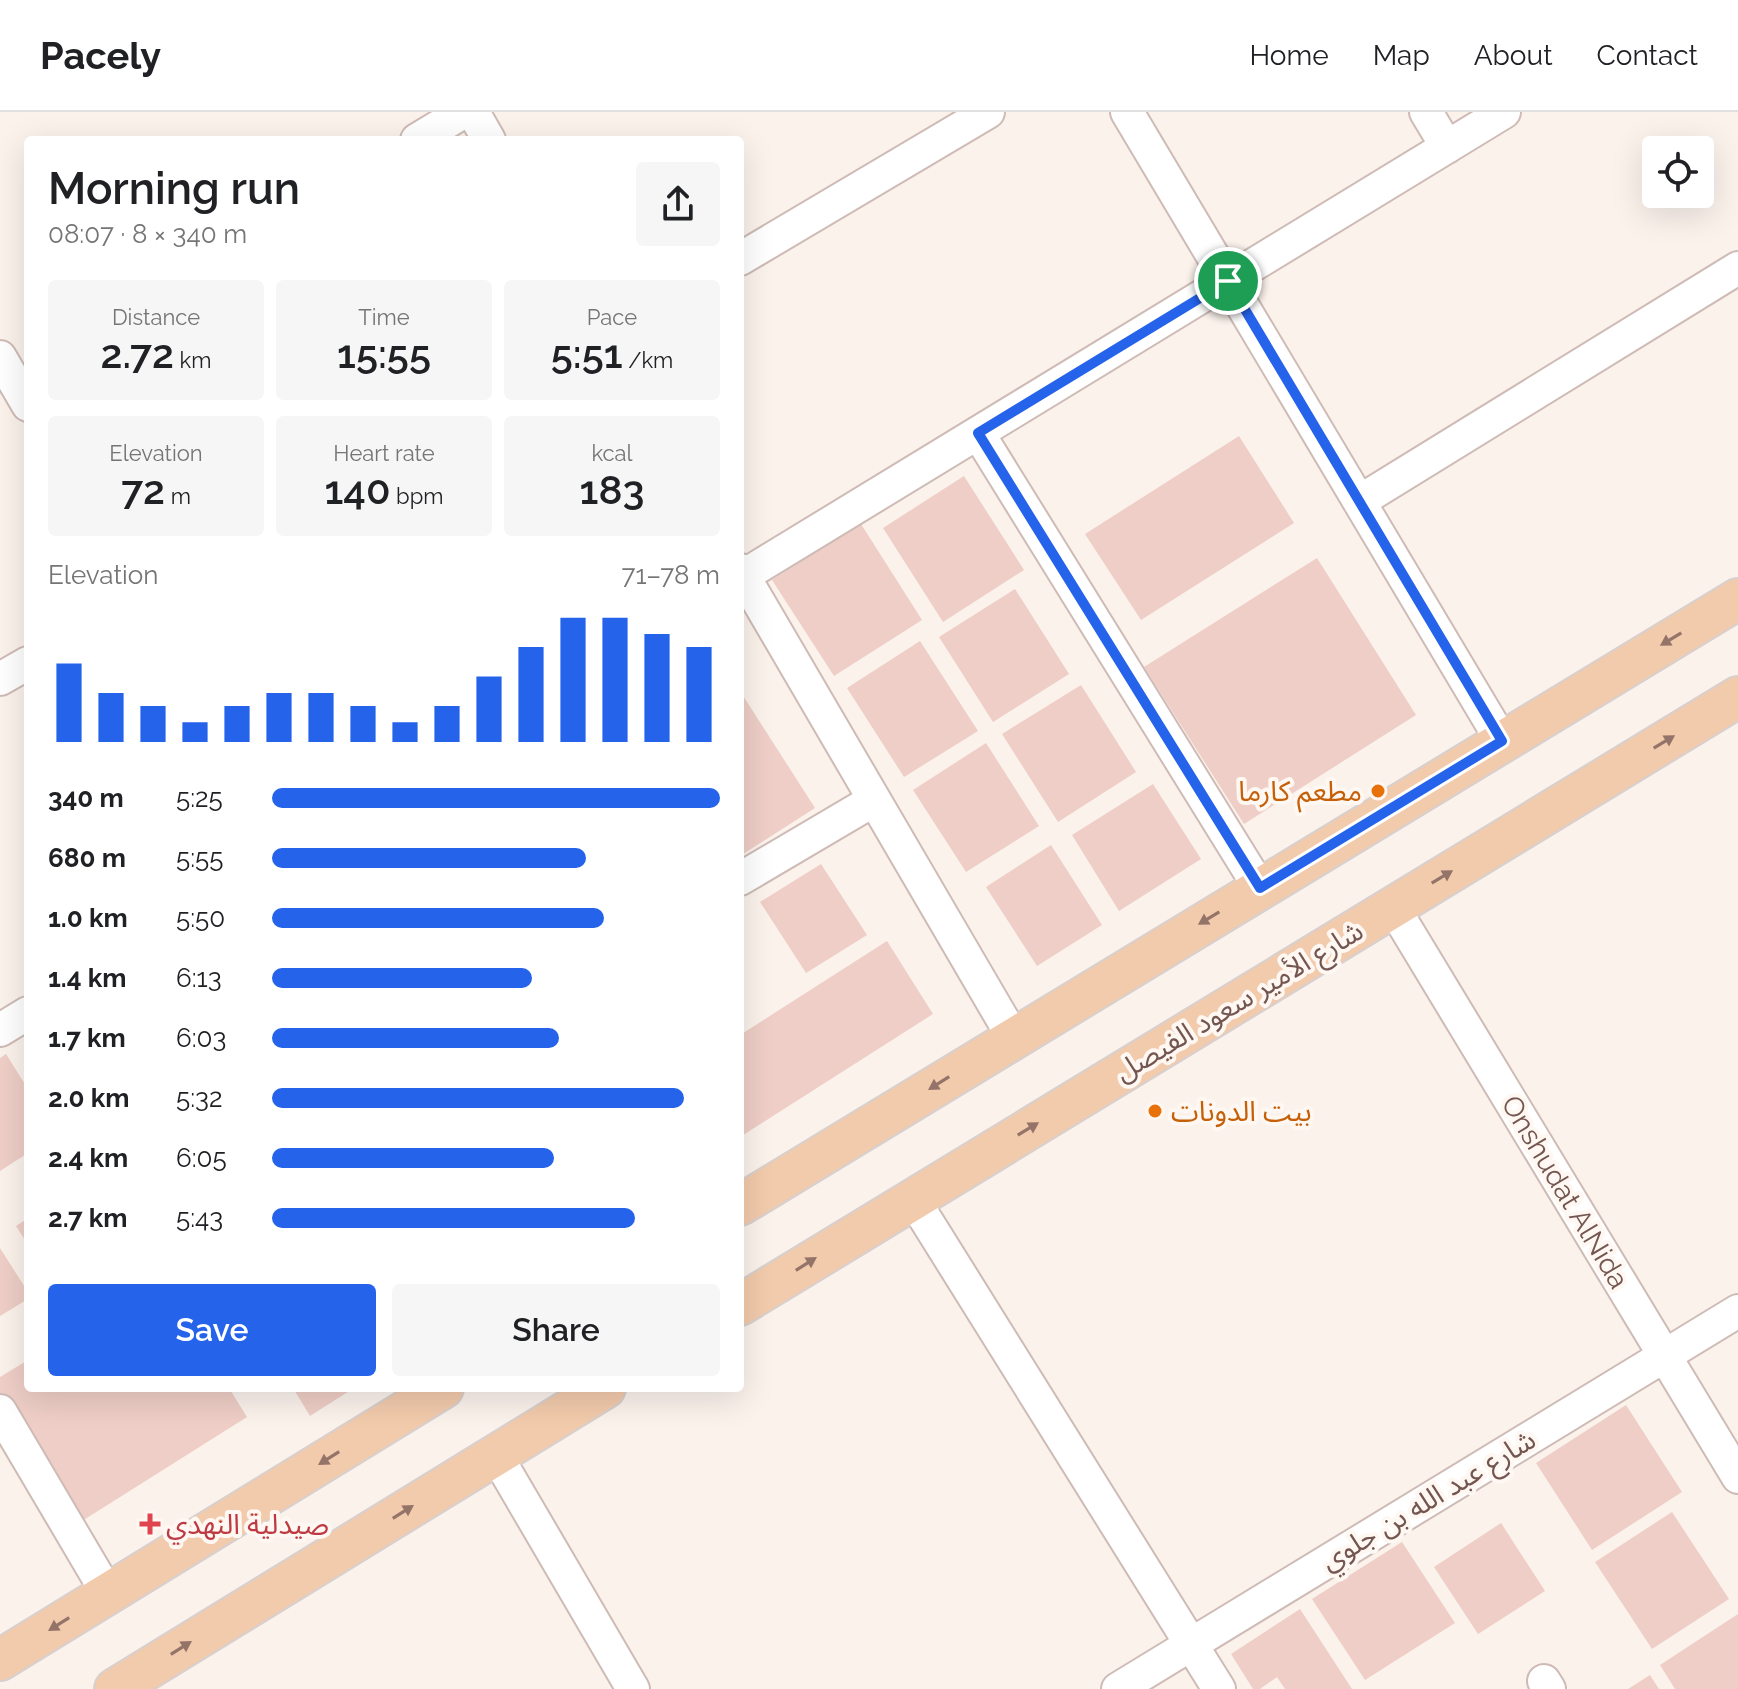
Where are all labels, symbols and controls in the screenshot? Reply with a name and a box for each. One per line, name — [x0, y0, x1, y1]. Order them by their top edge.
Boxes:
text: Pacely — [40, 33, 161, 78]
text: Home — [1249, 39, 1329, 72]
text: Map — [1373, 39, 1430, 72]
text: About — [1474, 39, 1553, 72]
text: Contact — [1597, 39, 1698, 72]
map controls — [1642, 136, 1714, 208]
button: locate — [1642, 136, 1714, 208]
button: share — [636, 162, 720, 246]
text: Morning run — [48, 163, 300, 214]
text: 08:07 · 8 × 340 m — [48, 219, 247, 249]
pin — [1194, 247, 1262, 315]
icon: arrive — [1206, 259, 1250, 303]
text: Distance — [112, 304, 200, 330]
text: Time — [358, 304, 410, 330]
text: Pace — [587, 304, 637, 330]
text: 2.72 — [100, 330, 174, 377]
text: 15:55 — [337, 330, 431, 377]
text: 5:51 — [551, 330, 623, 377]
text: km — [174, 347, 212, 373]
text: /km — [623, 347, 673, 373]
text: Elevation — [109, 440, 203, 466]
text: Heart rate — [333, 440, 435, 466]
text: kcal — [591, 440, 633, 466]
text: 72 — [121, 466, 165, 513]
text: 140 — [325, 466, 390, 513]
text: 183 — [580, 466, 644, 513]
text: m — [165, 483, 191, 509]
text: bpm — [390, 483, 443, 509]
text: Elevation — [48, 560, 158, 590]
text: 71–78 m — [622, 560, 720, 590]
one-way arrow — [1660, 632, 1682, 646]
one-way arrow — [1653, 735, 1675, 749]
place label: مطعم كارما — [1238, 775, 1362, 813]
marker: مطعم كارما — [1369, 782, 1387, 800]
text: 340 m — [48, 783, 124, 813]
text: 5:25 — [176, 783, 223, 813]
text: 680 m — [48, 843, 126, 873]
text: 5:55 — [176, 843, 223, 873]
one-way arrow — [1431, 870, 1453, 884]
text: 1.0 km — [48, 903, 128, 933]
text: 5:50 — [176, 903, 225, 933]
one-way arrow — [1198, 911, 1220, 925]
street label: شارع الأمير سعود الفيصل — [1109, 914, 1371, 1092]
text: 1.4 km — [48, 963, 127, 993]
text: 6:13 — [176, 963, 222, 993]
text: 1.7 km — [48, 1023, 126, 1053]
text: 6:03 — [176, 1023, 226, 1053]
one-way arrow — [928, 1075, 950, 1089]
text: 2.0 km — [48, 1083, 129, 1113]
text: 5:32 — [176, 1083, 223, 1113]
street label: Onshudat AlNida — [1494, 1090, 1636, 1294]
place label: بيت الدونات — [1171, 1095, 1312, 1128]
marker: بيت الدونات — [1146, 1102, 1164, 1120]
one-way arrow — [1017, 1122, 1039, 1136]
text: 2.4 km — [48, 1143, 128, 1173]
text: 6:05 — [176, 1143, 227, 1173]
text: 2.7 km — [48, 1203, 128, 1233]
text: 5:43 — [176, 1203, 223, 1233]
one-way arrow — [796, 1257, 817, 1272]
button: Save — [48, 1284, 376, 1376]
button: Share — [392, 1284, 720, 1376]
street label: شارع عبد الله بن جلوي — [1314, 1423, 1544, 1581]
one-way arrow — [317, 1450, 340, 1465]
one-way arrow — [392, 1505, 414, 1519]
place label: صيدلية النهدي — [166, 1508, 329, 1545]
marker: صيدلية النهدي — [141, 1515, 159, 1533]
one-way arrow — [48, 1616, 70, 1630]
one-way arrow — [170, 1642, 192, 1656]

